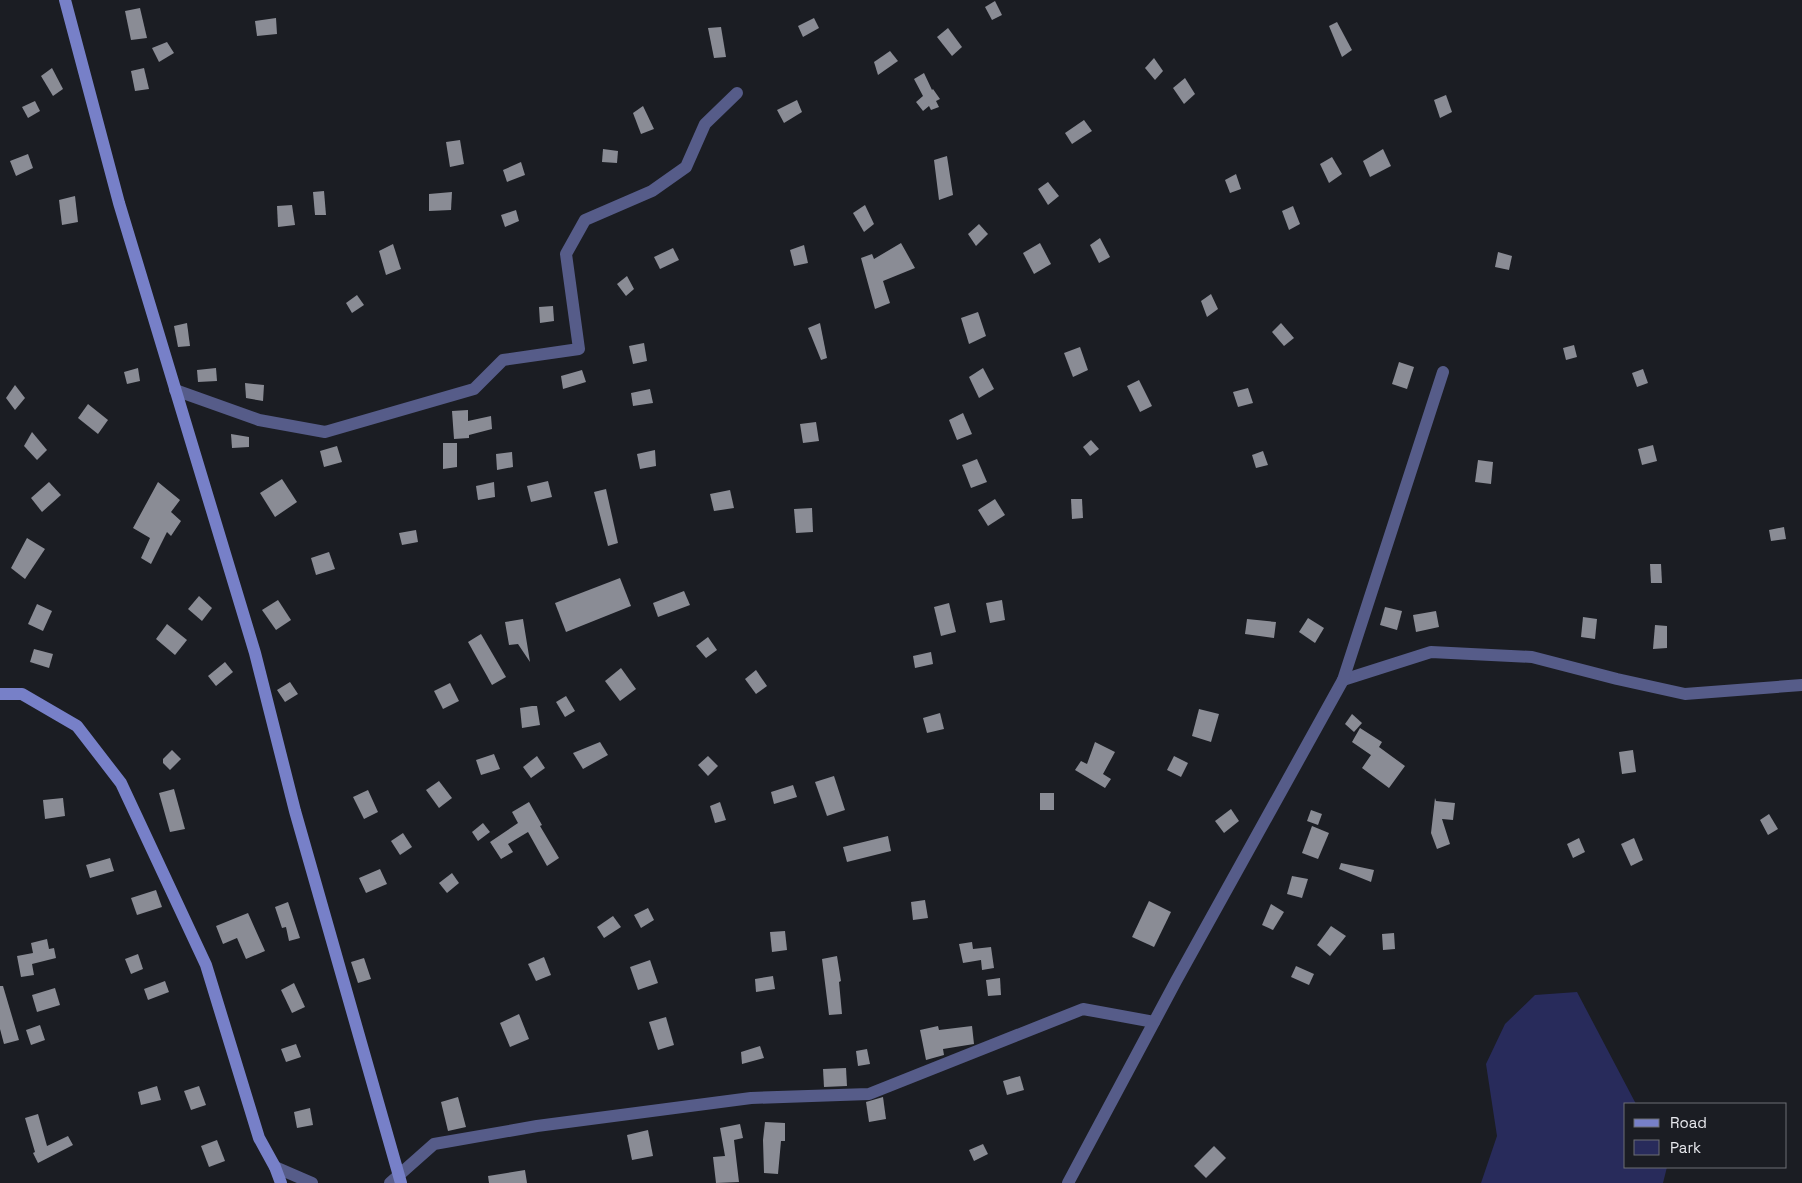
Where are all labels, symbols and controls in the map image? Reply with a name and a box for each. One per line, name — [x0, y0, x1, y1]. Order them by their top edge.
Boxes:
legend — [1624, 1103, 1787, 1168]
text: Road — [1670, 1113, 1707, 1132]
text: Park — [1670, 1138, 1701, 1157]

